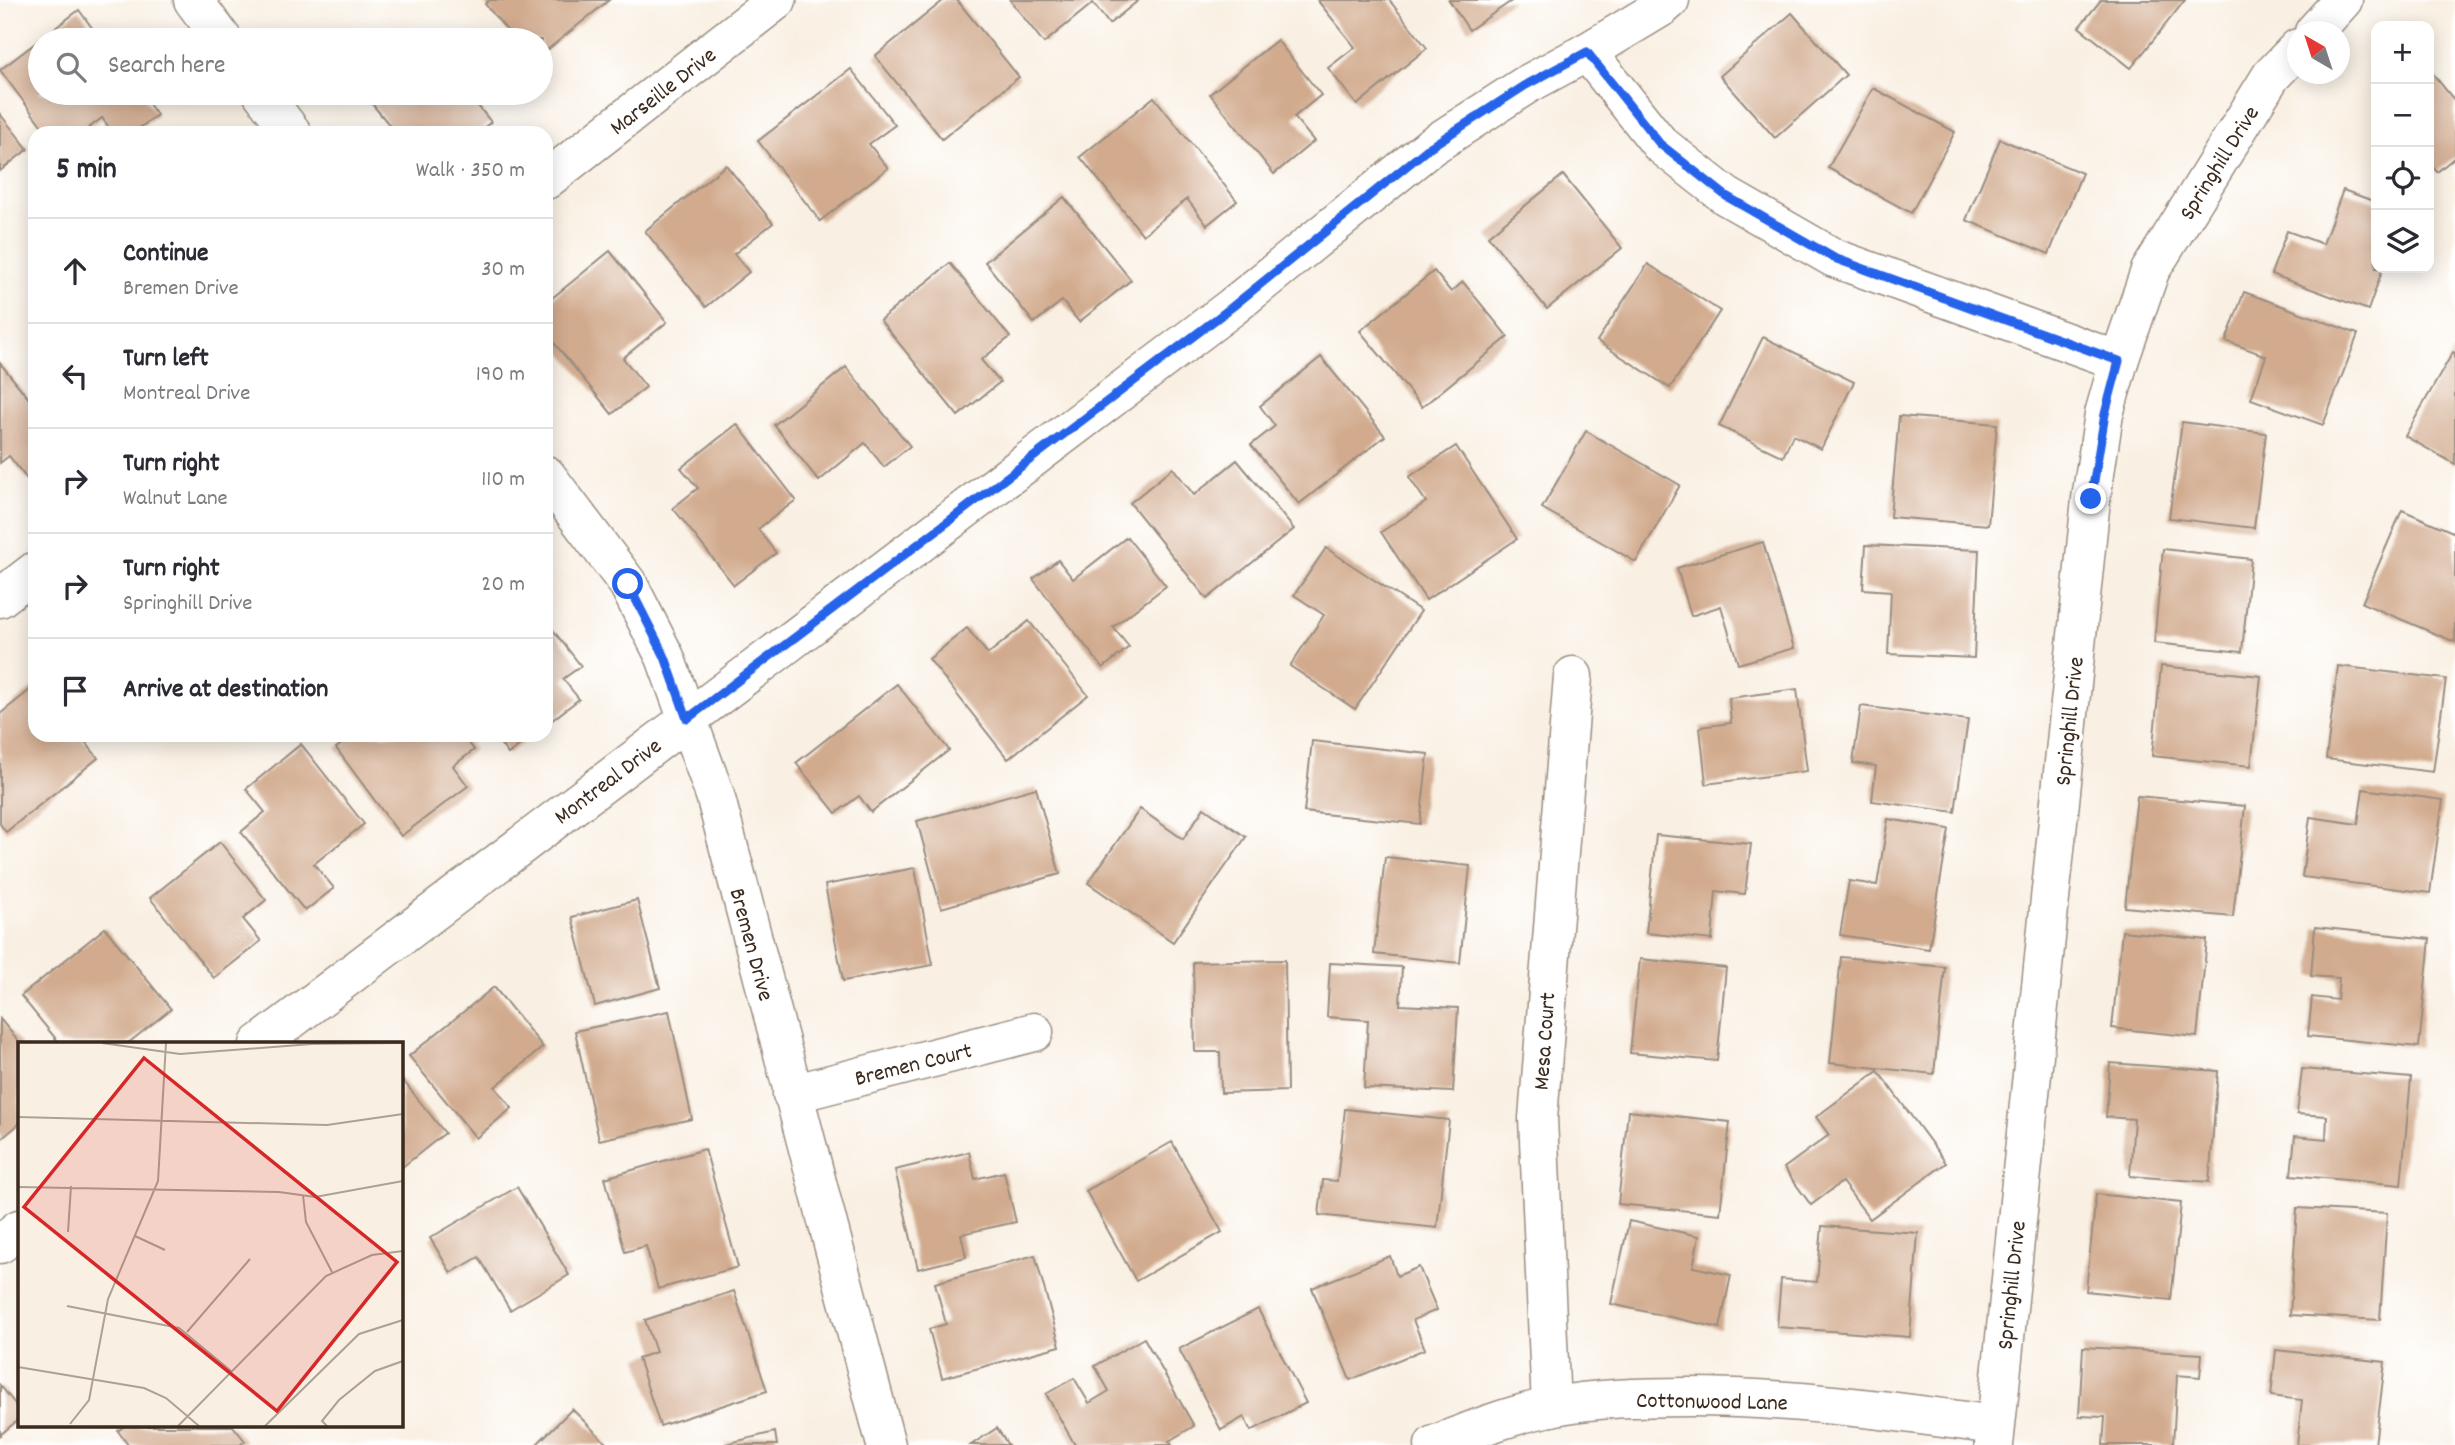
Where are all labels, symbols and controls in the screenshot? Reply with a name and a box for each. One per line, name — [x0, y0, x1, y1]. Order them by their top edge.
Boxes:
north arrow — [2287, 21, 2350, 84]
map controls — [2371, 21, 2434, 273]
button: + — [2371, 21, 2434, 84]
search box — [28, 28, 553, 105]
street label: Marseille Drive — [604, 41, 725, 145]
icon: search — [52, 48, 90, 86]
text: Search here — [108, 48, 226, 85]
button: − — [2371, 84, 2434, 147]
street label: Springhill Drive — [2173, 100, 2269, 227]
button: locate — [2371, 147, 2434, 210]
text: 5 min — [56, 150, 117, 193]
text: Walk · 350 m — [416, 155, 525, 188]
button: layers — [2371, 210, 2434, 273]
text: Continue — [123, 236, 208, 273]
icon: ahead — [56, 252, 94, 290]
text: 30 m — [481, 254, 525, 287]
text: Bremen Drive — [123, 273, 239, 306]
text: Turn left — [123, 341, 209, 378]
icon: left — [56, 357, 94, 395]
text: 190 m — [476, 359, 525, 392]
text: Montreal Drive — [123, 378, 250, 411]
text: Turn right — [123, 446, 220, 483]
icon: right — [56, 462, 94, 500]
text: 110 m — [481, 464, 525, 497]
text: Walnut Lane — [123, 483, 228, 516]
route end — [2075, 483, 2106, 514]
text: Turn right — [123, 551, 220, 588]
icon: right — [56, 567, 94, 605]
route start — [612, 568, 643, 599]
text: 20 m — [481, 569, 525, 602]
text: Springhill Drive — [123, 588, 252, 621]
street label: Springhill Drive — [2048, 655, 2095, 787]
icon: arrive — [56, 672, 94, 710]
text: Arrive at destination — [123, 672, 328, 709]
street label: Montreal Drive — [548, 731, 670, 834]
street label: Bremen Drive — [719, 885, 781, 1005]
street label: Mesa Court — [1527, 991, 1566, 1091]
street label: Bremen Court — [852, 1036, 976, 1097]
inset map — [18, 1042, 402, 1428]
street label: Springhill Drive — [1990, 1219, 2037, 1351]
street label: Cottonwood Lane — [1636, 1386, 1788, 1421]

